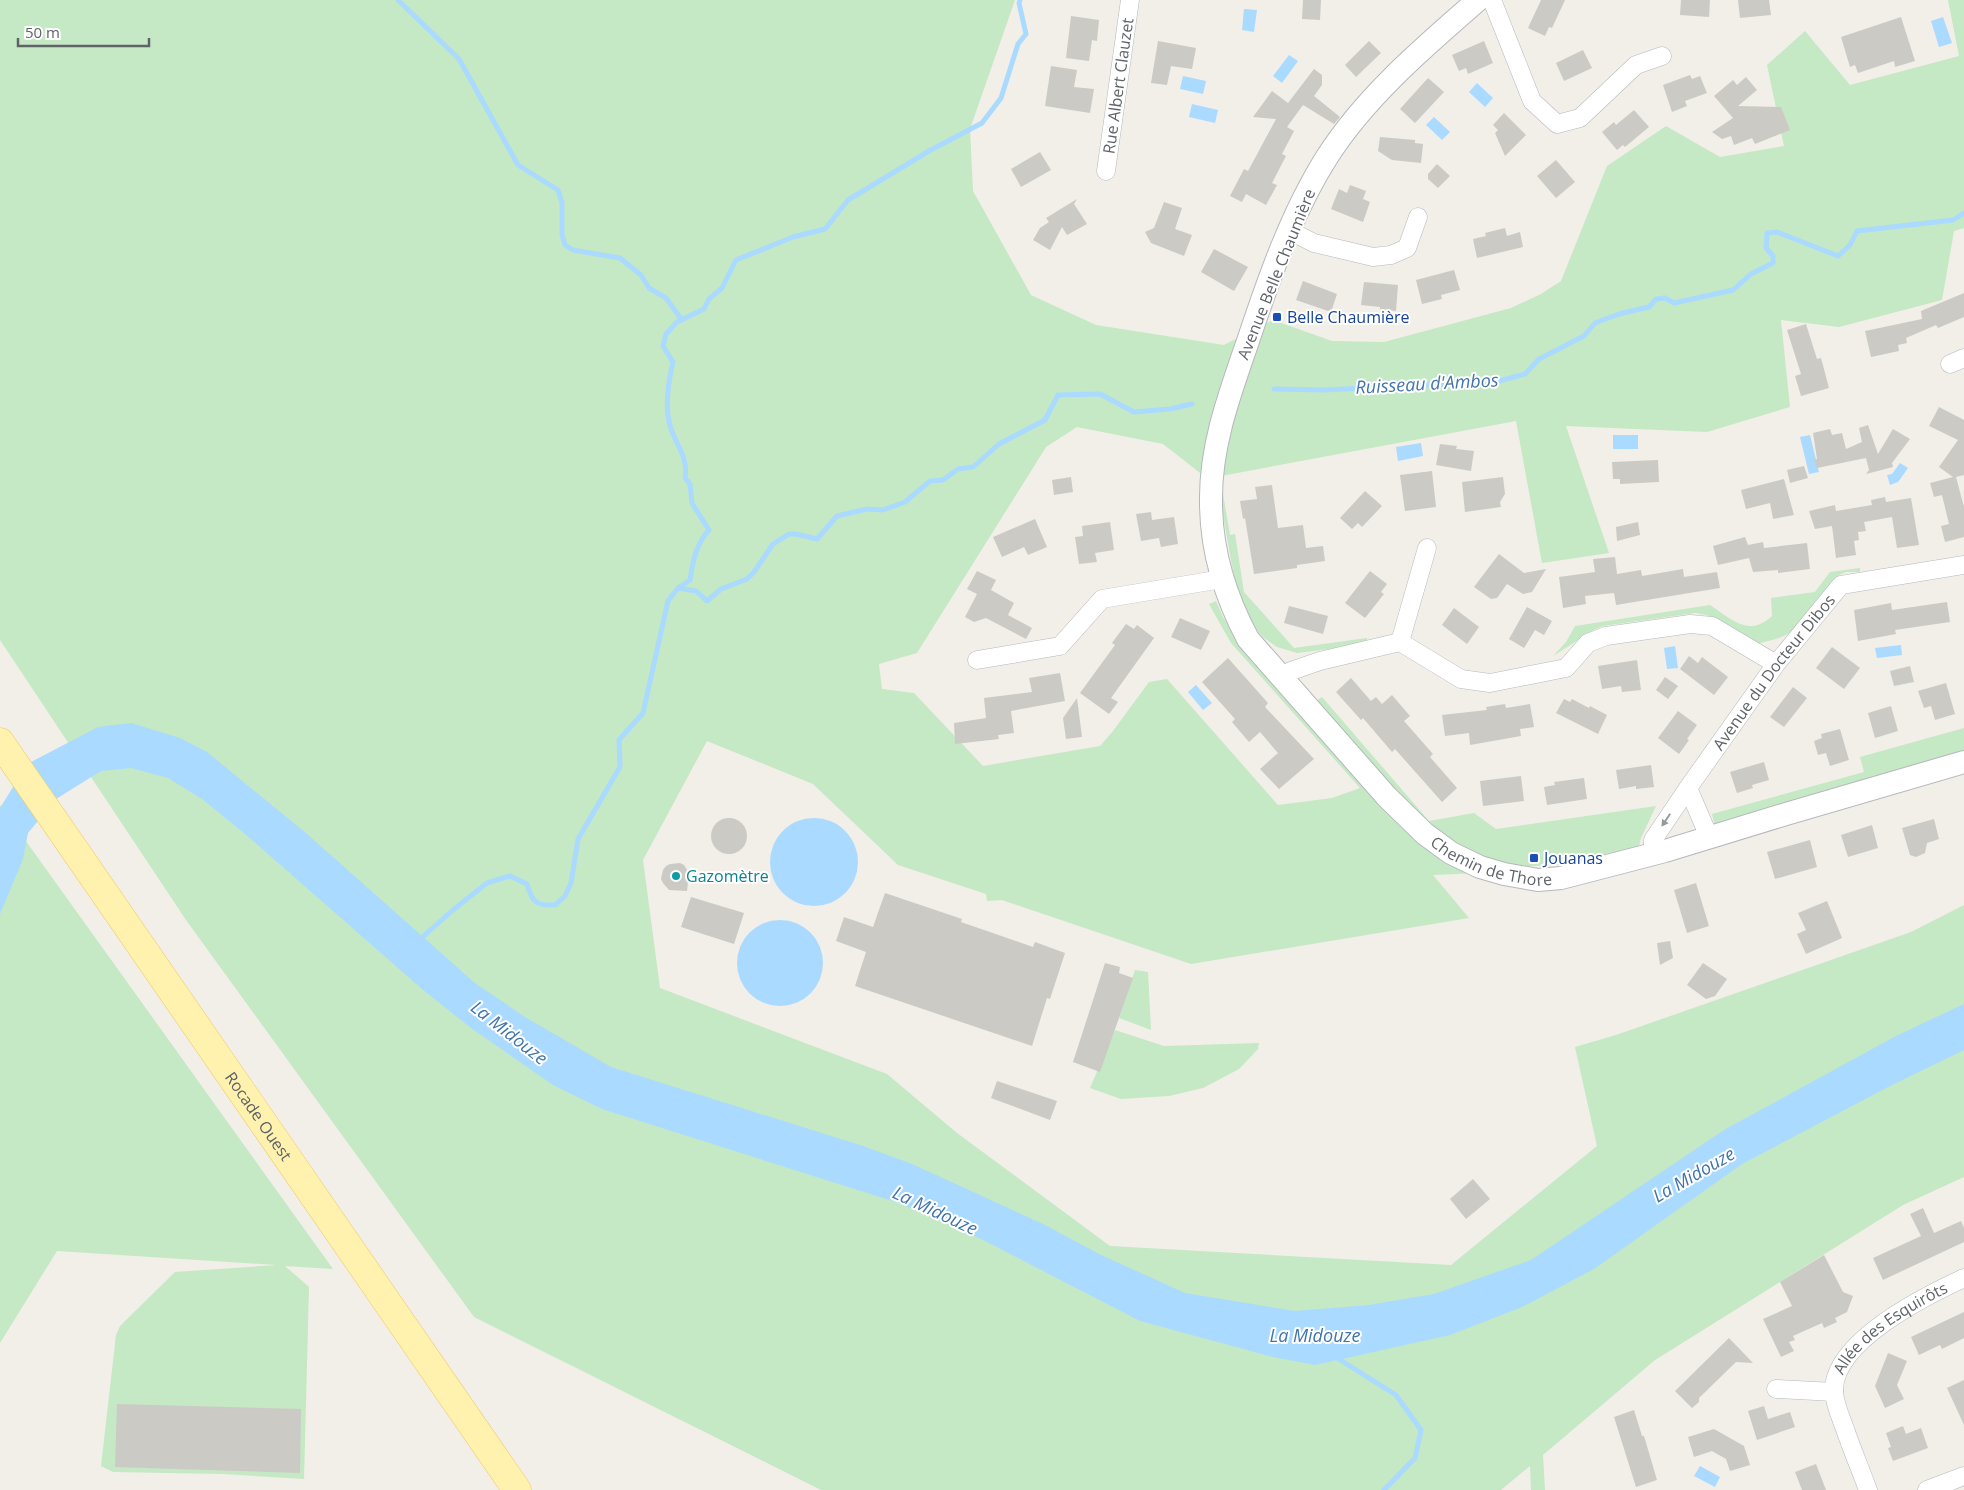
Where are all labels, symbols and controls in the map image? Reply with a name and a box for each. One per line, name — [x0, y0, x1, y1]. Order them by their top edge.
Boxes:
scale bar — [18, 15, 149, 47]
street label: Rue Albert Clauzet — [1098, 16, 1138, 155]
text: 50 m — [25, 22, 60, 42]
street label: Avenue Belle Chaumière — [1232, 185, 1320, 363]
place label: Belle Chaumière — [1287, 306, 1410, 328]
marker: Belle Chaumière — [1271, 311, 1283, 323]
water label: Ruisseau d'Ambos — [1355, 367, 1499, 399]
street label: Avenue du Docteur Dibos — [1707, 589, 1840, 754]
one-way arrow — [1661, 813, 1671, 827]
street label: Chemin de Thore — [1426, 831, 1553, 891]
place label: Jouanas — [1542, 847, 1603, 869]
marker: Jouanas — [1528, 852, 1540, 864]
place label: Gazomètre — [686, 865, 769, 887]
marker: Gazomètre — [670, 870, 682, 882]
water label: La Midouze — [466, 995, 553, 1070]
street label: Rocade Ouest — [220, 1067, 297, 1165]
water label: La Midouze — [1648, 1141, 1739, 1207]
water label: La Midouze — [889, 1180, 982, 1240]
street label: Allée des Esquirôts — [1828, 1277, 1951, 1378]
water label: La Midouze — [1270, 1323, 1361, 1347]

